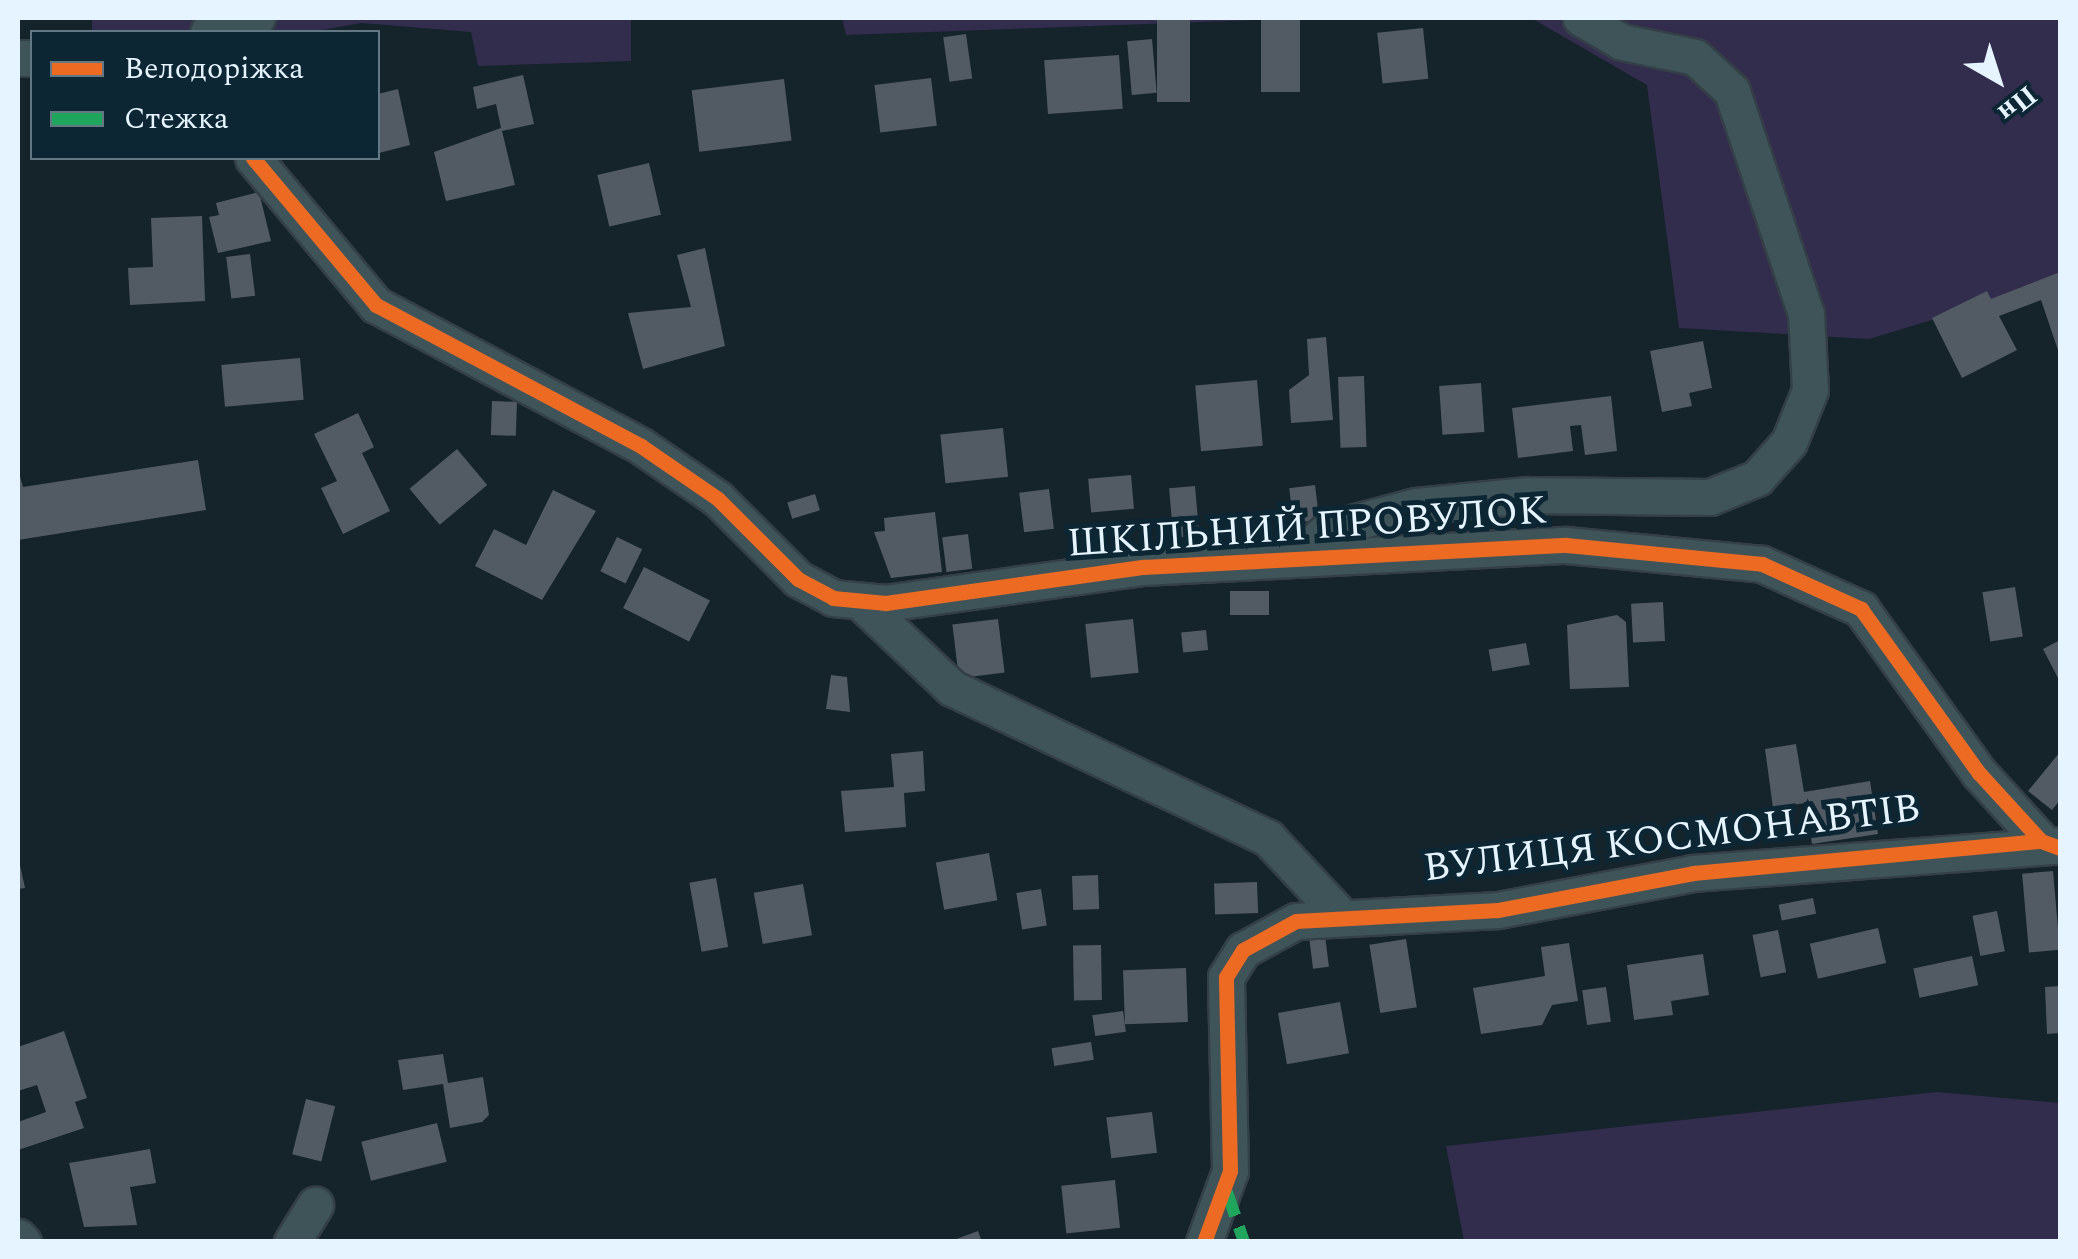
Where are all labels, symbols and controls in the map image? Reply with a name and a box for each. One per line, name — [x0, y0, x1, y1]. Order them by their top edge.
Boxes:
legend — [30, 30, 380, 160]
north arrow — [1948, 30, 2048, 130]
text: Велодоріжка — [124, 46, 304, 92]
text: Пн — [1988, 74, 2046, 133]
text: Стежка — [124, 96, 229, 142]
street label: ШКІЛЬНИЙ ПРОВУЛОК — [1066, 487, 1548, 569]
street label: ВУЛИЦЯ КОСМОНАВТІВ — [1421, 785, 1923, 893]

